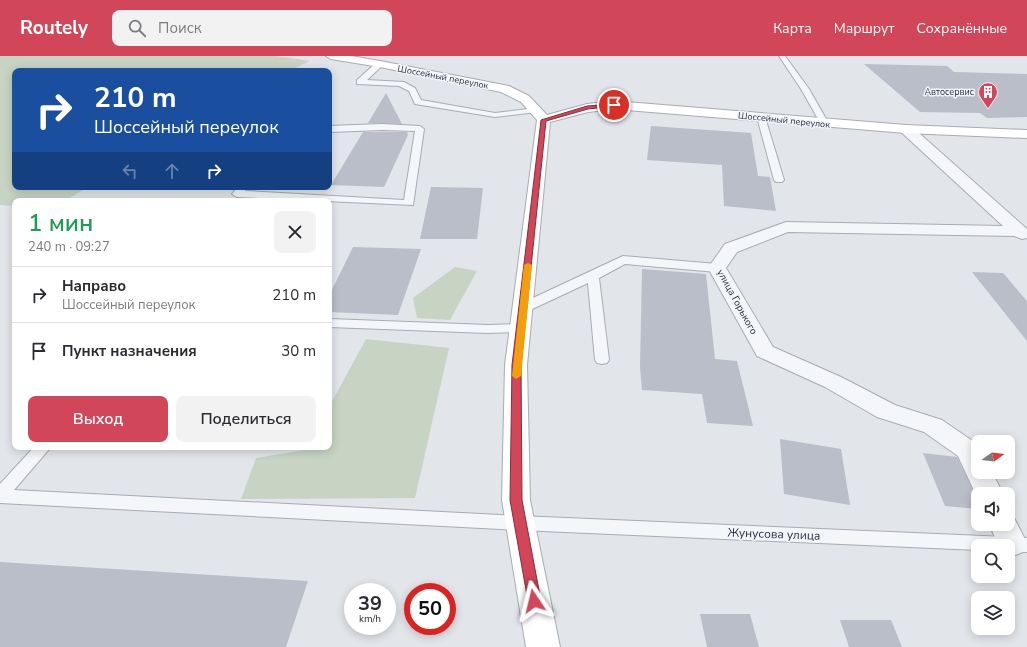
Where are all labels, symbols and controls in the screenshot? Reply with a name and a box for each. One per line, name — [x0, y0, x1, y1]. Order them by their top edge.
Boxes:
search box — [112, 10, 392, 46]
text: Routely — [20, 15, 88, 41]
icon: search — [126, 17, 148, 39]
text: Поиск — [158, 18, 202, 38]
text: Карта — [773, 19, 812, 38]
text: Маршрут — [834, 19, 895, 38]
text: Сохранённые — [917, 19, 1007, 38]
street label: Шоссейный переулок — [397, 62, 490, 92]
text: 210 m — [94, 79, 177, 117]
building icon: Автосервис — [977, 81, 999, 109]
icon: right — [28, 84, 80, 136]
place label: Автосервис — [924, 86, 975, 98]
pin — [597, 88, 631, 122]
icon: arrive — [603, 94, 625, 116]
street label: Шоссейный переулок — [737, 109, 831, 131]
text: Шоссейный переулок — [94, 115, 279, 139]
icon: left — [119, 160, 141, 182]
icon: ahead — [161, 160, 183, 182]
icon: right — [203, 160, 225, 182]
text: 1 мин — [28, 207, 93, 239]
button: close — [274, 211, 316, 253]
text: 240 m · 09:27 — [28, 238, 110, 256]
street label: улица Горького — [713, 267, 761, 337]
text: Направо — [62, 276, 126, 296]
icon: right — [28, 284, 50, 306]
text: 210 m — [272, 285, 316, 305]
text: Шоссейный переулок — [62, 296, 195, 314]
icon: arrive — [28, 340, 50, 362]
text: Пункт назначения — [62, 341, 197, 361]
text: 30 m — [281, 341, 316, 361]
button: Выход — [28, 396, 168, 442]
button: Поделиться — [176, 396, 316, 442]
north arrow — [971, 435, 1015, 479]
map controls — [971, 435, 1015, 635]
button: sound — [971, 487, 1015, 531]
street label: Жунусова улица — [727, 524, 821, 544]
button: search — [971, 539, 1015, 583]
position arrow — [513, 580, 555, 622]
speed limit sign: 50 — [404, 583, 456, 635]
text: 39 — [358, 590, 382, 617]
button: layers — [971, 591, 1015, 635]
text: km/h — [359, 612, 381, 626]

